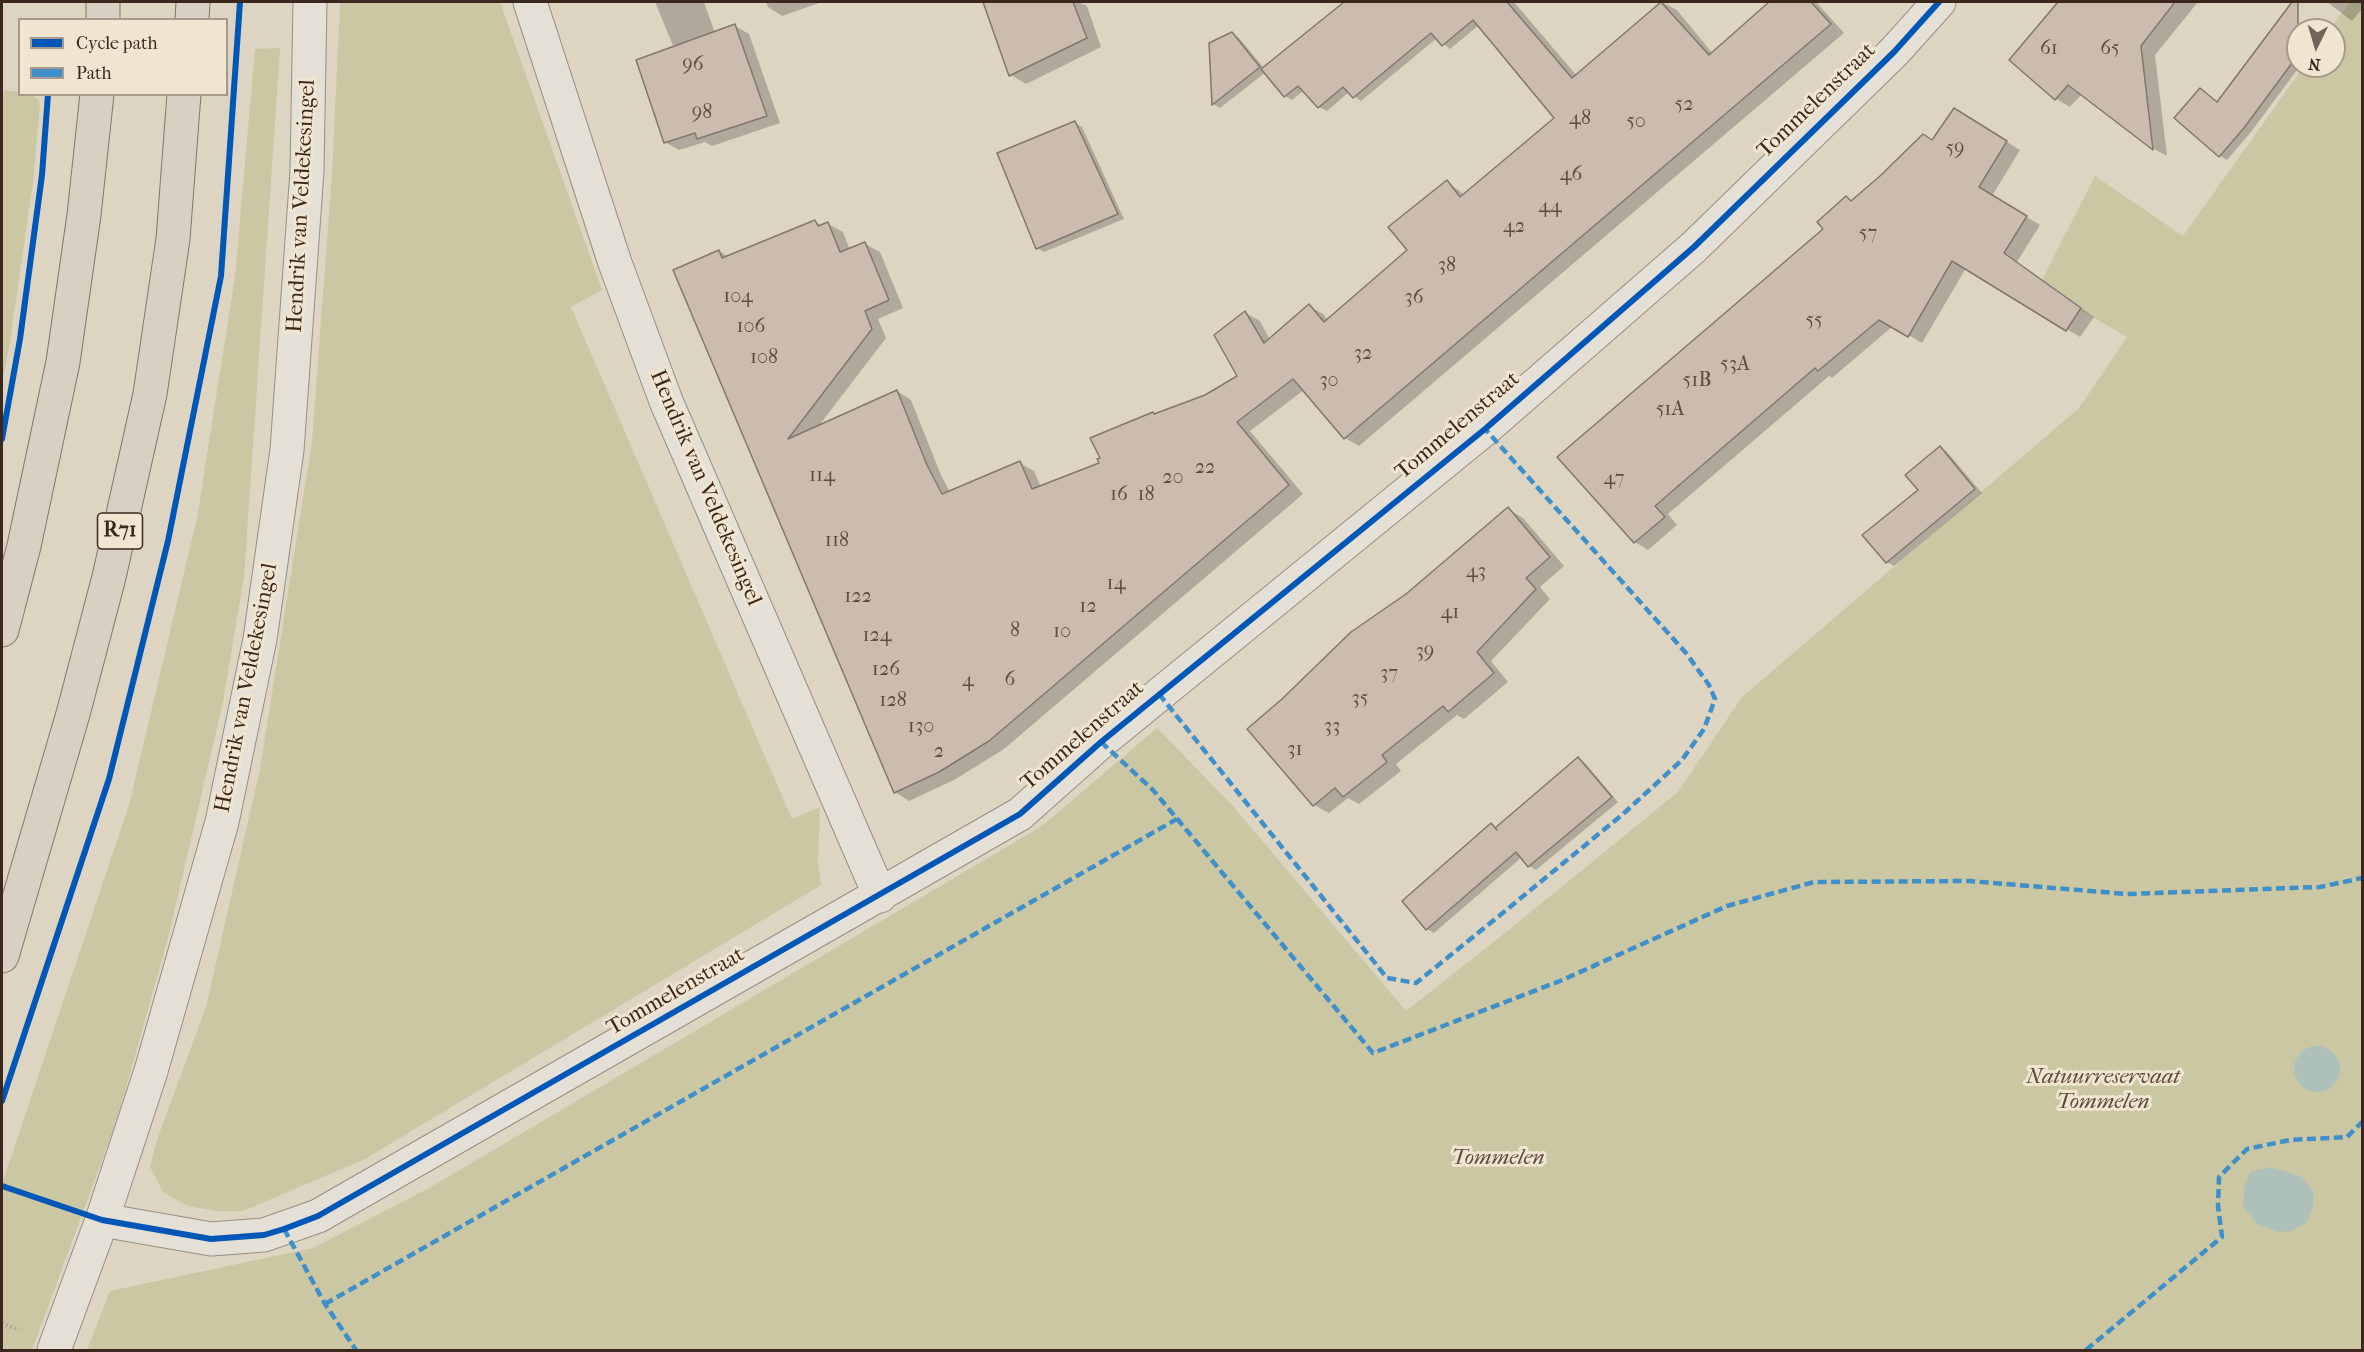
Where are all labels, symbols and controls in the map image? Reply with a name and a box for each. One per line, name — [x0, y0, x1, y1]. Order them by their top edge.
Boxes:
legend — [18, 18, 228, 96]
north arrow — [2286, 18, 2346, 78]
text: Cycle path — [76, 33, 157, 54]
house number: 61 — [2040, 37, 2058, 61]
house number: 65 — [2100, 37, 2120, 61]
street label: Tommelenstraat — [1752, 38, 1882, 164]
house number: 96 — [682, 53, 704, 77]
text: N — [2308, 54, 2321, 74]
text: Path — [76, 63, 112, 84]
street label: Hendrik van Veldekesingel — [282, 79, 322, 333]
house number: 52 — [1675, 93, 1693, 117]
house number: 98 — [692, 101, 712, 125]
house number: 48 — [1569, 107, 1591, 131]
house number: 50 — [1626, 110, 1646, 134]
house number: 59 — [1945, 137, 1965, 161]
house number: 46 — [1560, 163, 1582, 187]
house number: 44 — [1538, 195, 1562, 219]
house number: 42 — [1503, 215, 1525, 239]
house number: 57 — [1859, 222, 1877, 246]
house number: 38 — [1438, 254, 1456, 278]
house number: 104 — [723, 285, 753, 309]
house number: 36 — [1404, 286, 1424, 310]
house number: 55 — [1805, 309, 1823, 333]
house number: 106 — [737, 315, 765, 339]
house number: 32 — [1354, 342, 1372, 366]
house number: 108 — [750, 346, 778, 370]
house number: 53A — [1720, 353, 1750, 377]
street label: Hendrik van Veldekesingel — [643, 366, 767, 610]
street label: Tommelenstraat — [1390, 366, 1526, 486]
house number: 30 — [1319, 369, 1339, 393]
house number: 51B — [1683, 369, 1711, 393]
house number: 51A — [1656, 398, 1684, 422]
house number: 22 — [1195, 456, 1215, 480]
house number: 114 — [809, 464, 835, 488]
house number: 20 — [1162, 466, 1184, 490]
house number: 47 — [1604, 467, 1624, 491]
house number: 16 — [1110, 483, 1128, 507]
house number: 18 — [1137, 483, 1155, 507]
road number: R71 — [98, 513, 142, 549]
house number: 118 — [825, 529, 849, 553]
house number: 43 — [1466, 560, 1486, 584]
street label: Hendrik van Veldekesingel — [210, 561, 284, 815]
house number: 14 — [1107, 572, 1125, 596]
house number: 122 — [844, 585, 872, 609]
house number: 12 — [1079, 595, 1097, 619]
house number: 41 — [1441, 601, 1459, 625]
house number: 8 — [1010, 619, 1020, 643]
house number: 10 — [1053, 620, 1071, 644]
house number: 124 — [862, 624, 892, 648]
house number: 39 — [1416, 640, 1434, 664]
house number: 126 — [872, 658, 900, 682]
house number: 37 — [1380, 662, 1398, 686]
house number: 6 — [1005, 668, 1015, 692]
house number: 4 — [962, 669, 974, 693]
street label: Tommelenstraat — [1016, 675, 1150, 797]
house number: 35 — [1352, 687, 1368, 711]
house number: 128 — [879, 689, 907, 713]
house number: 130 — [908, 715, 934, 739]
house number: 33 — [1324, 715, 1340, 739]
house number: 31 — [1287, 738, 1303, 762]
house number: 2 — [934, 740, 944, 764]
street label: Tommelenstraat — [603, 942, 749, 1042]
park label: Natuurreservaat Tommelen — [2026, 1065, 2180, 1116]
park label: Tommelen — [1451, 1146, 1545, 1172]

